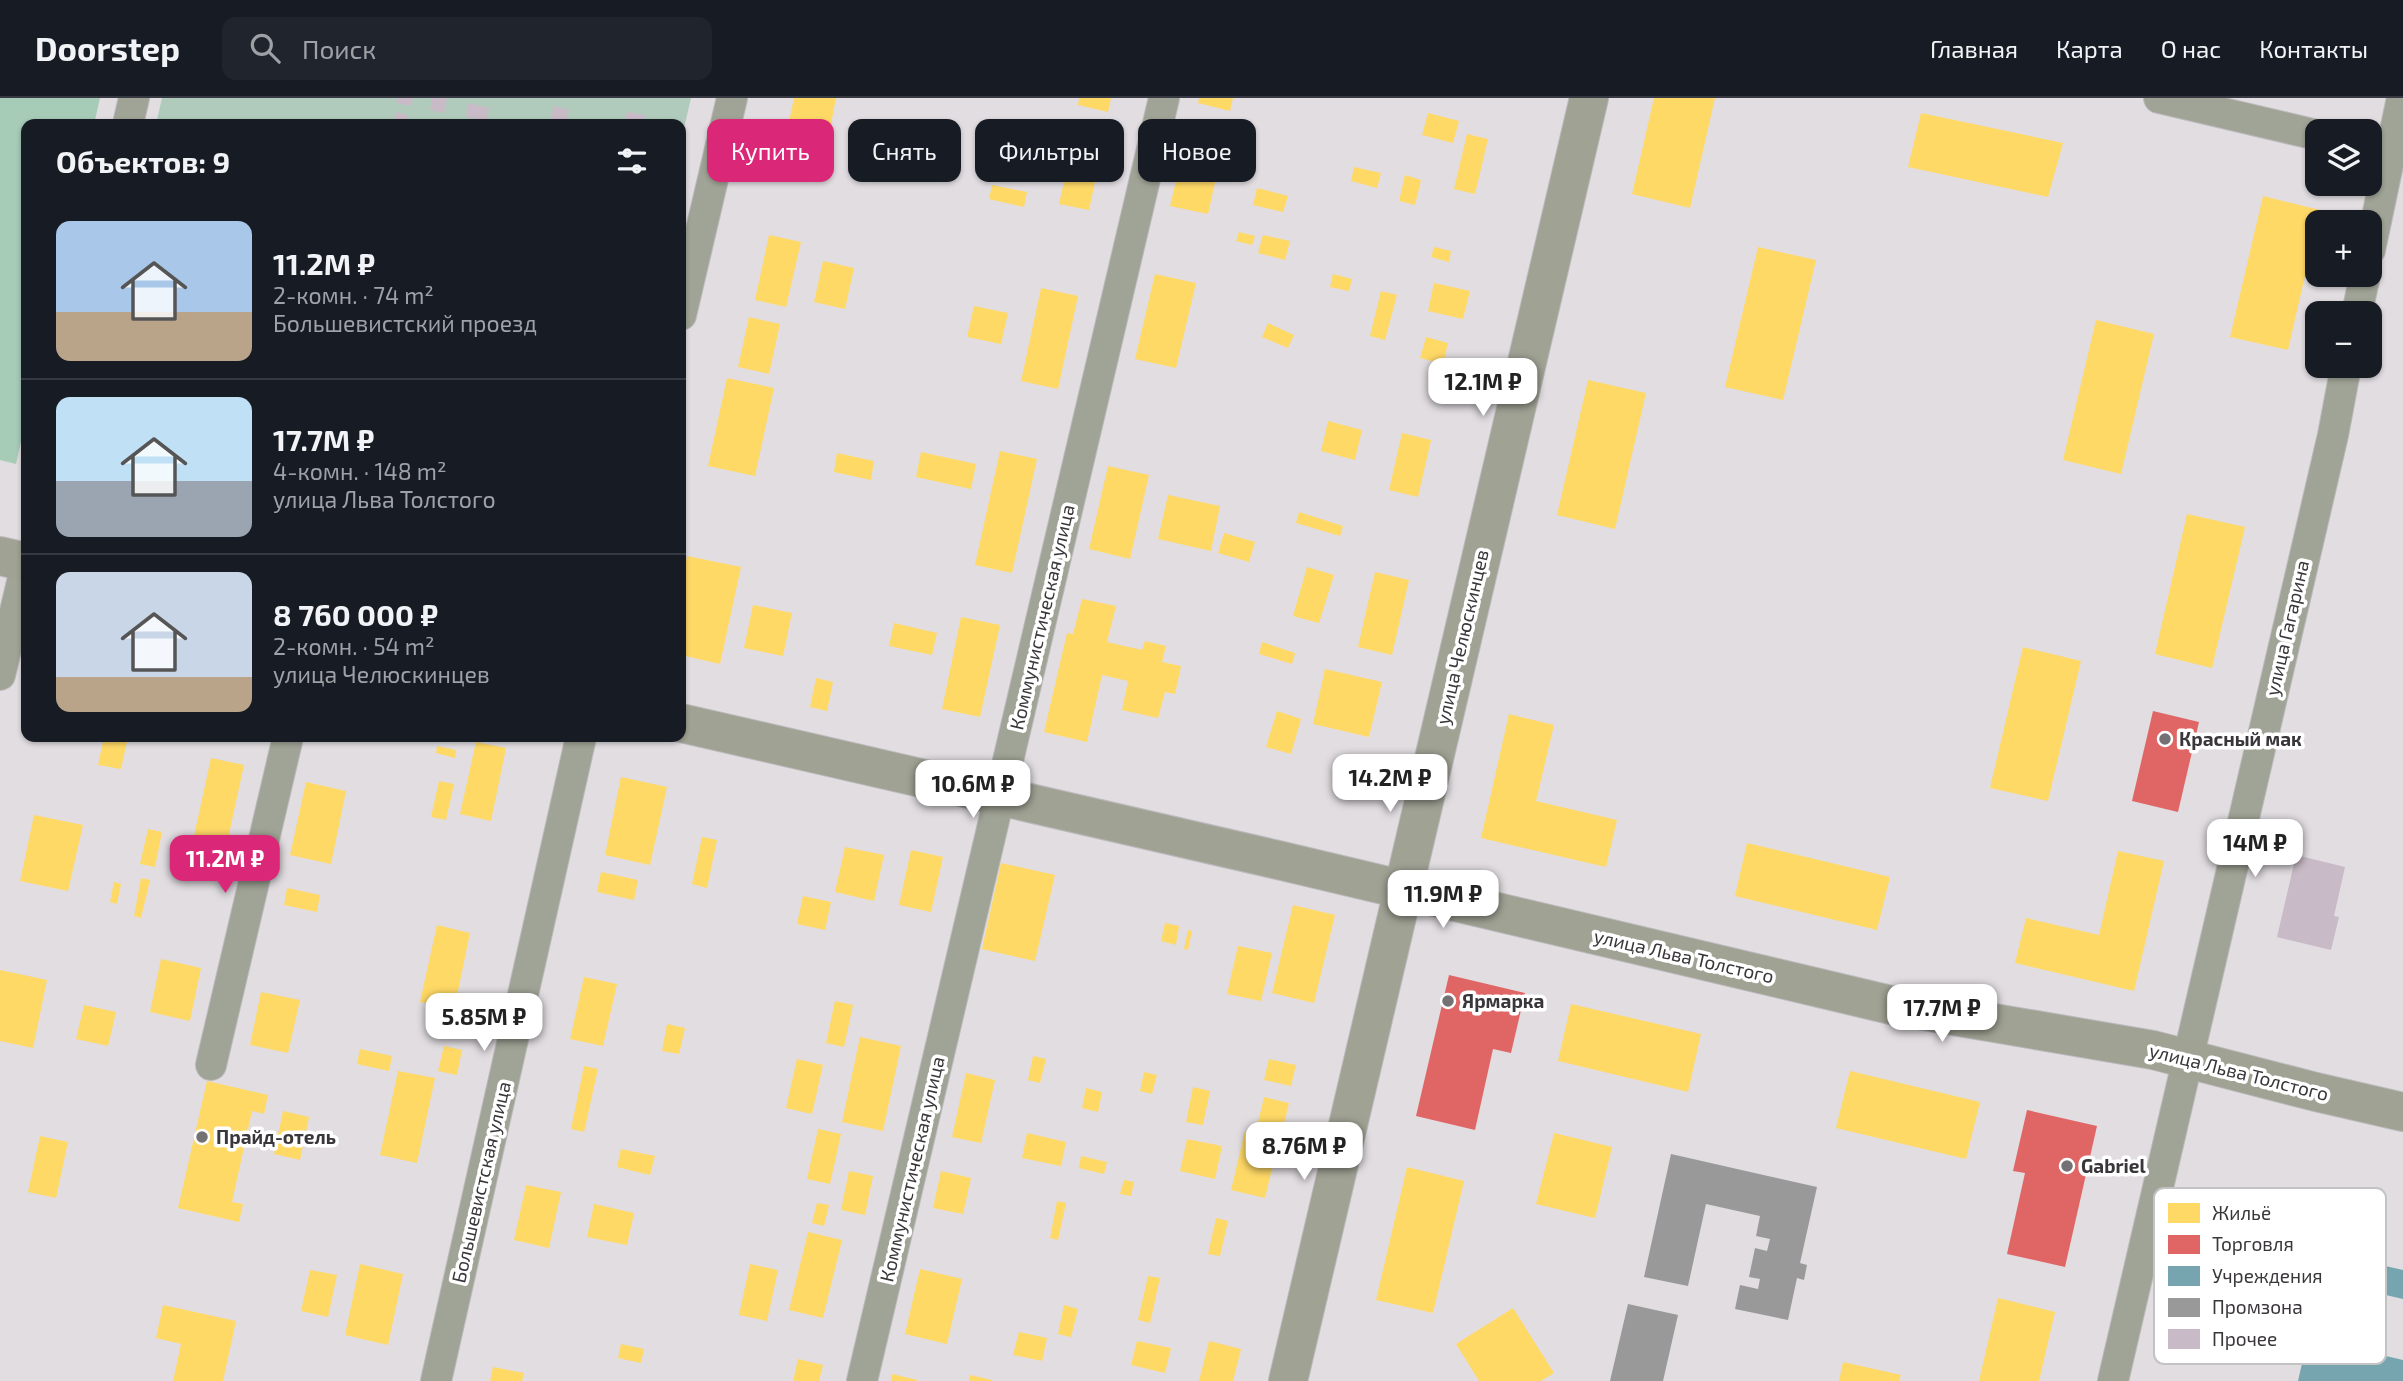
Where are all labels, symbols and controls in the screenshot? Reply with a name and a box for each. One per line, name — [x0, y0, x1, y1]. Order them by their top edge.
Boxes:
search box — [222, 17, 712, 80]
text: Doorstep — [35, 28, 180, 68]
icon: search — [246, 29, 284, 67]
text: Поиск — [302, 33, 376, 64]
text: Главная — [1930, 34, 2018, 63]
text: Карта — [2056, 34, 2123, 63]
text: О нас — [2161, 34, 2221, 63]
text: Контакты — [2259, 34, 2368, 63]
chip: Купить — [707, 119, 834, 182]
chip: Снять — [848, 119, 961, 182]
chip: Фильтры — [975, 119, 1124, 182]
chip: Новое — [1138, 119, 1256, 182]
map controls — [2305, 119, 2382, 378]
button: layers — [2305, 119, 2382, 196]
icon: filters — [613, 142, 651, 180]
text: Объектов: 9 — [56, 143, 230, 179]
button: + — [2305, 210, 2382, 287]
text: 11.2M ₽ — [273, 245, 375, 281]
icon: home — [112, 249, 196, 333]
text: 2-комн. · 74 m² — [273, 281, 434, 309]
button: − — [2305, 301, 2382, 378]
text: Большевистский проезд — [273, 309, 537, 337]
pin: 12.1M ₽ — [1418, 358, 1548, 418]
text: 12.1M ₽ — [1444, 367, 1522, 395]
text: 17.7M ₽ — [273, 421, 374, 457]
icon: home — [112, 425, 196, 509]
text: 4-комн. · 148 m² — [273, 457, 446, 485]
text: улица Льва Толстого — [273, 485, 496, 513]
street label: Коммунистическая улица — [1004, 502, 1080, 732]
street label: улица Челюскинцев — [1430, 547, 1494, 727]
street label: улица Гагарина — [2260, 558, 2314, 698]
text: 8 760 000 ₽ — [273, 596, 438, 632]
icon: home — [112, 600, 196, 684]
text: 2-комн. · 54 m² — [273, 632, 434, 660]
text: улица Челюскинцев — [273, 660, 490, 688]
place label: Красный мак — [2179, 727, 2302, 750]
marker: Красный мак — [2157, 731, 2173, 747]
pin: 14.2M ₽ — [1325, 754, 1455, 814]
pin: 10.6M ₽ — [908, 760, 1038, 820]
text: 14.2M ₽ — [1348, 763, 1432, 791]
text: 10.6M ₽ — [931, 769, 1015, 797]
pin: 14M ₽ — [2206, 820, 2304, 879]
text: 14M ₽ — [2223, 828, 2287, 856]
pin: 11.2M ₽ — [160, 836, 290, 895]
text: 11.2M ₽ — [186, 844, 264, 872]
pin: 11.9M ₽ — [1378, 870, 1508, 930]
text: 11.9M ₽ — [1404, 879, 1482, 907]
street label: улица Льва Толстого — [1592, 924, 1776, 988]
pin: 17.7M ₽ — [1877, 984, 2007, 1044]
place label: Ярмарка — [1462, 989, 1544, 1012]
pin: 5.85M ₽ — [419, 993, 549, 1053]
marker: Ярмарка — [1440, 993, 1456, 1009]
text: 17.7M ₽ — [1903, 993, 1981, 1021]
text: 5.85M ₽ — [442, 1002, 526, 1030]
street label: улица Льва Толстого — [2147, 1038, 2331, 1106]
street label: Коммунистическая улица — [874, 1054, 950, 1284]
street label: Большевистская улица — [446, 1079, 516, 1285]
pin: 8.76M ₽ — [1239, 1122, 1369, 1182]
place label: Прайд-отель — [216, 1125, 336, 1148]
marker: Прайд-отель — [194, 1129, 210, 1145]
text: 8.76M ₽ — [1262, 1131, 1346, 1159]
place label: Gabriel — [2081, 1154, 2147, 1177]
marker: Gabriel — [2059, 1158, 2075, 1174]
legend — [2154, 1188, 2386, 1364]
text: Жильё — [2212, 1201, 2271, 1224]
text: Торговля — [2212, 1232, 2294, 1255]
text: Учреждения — [2212, 1264, 2323, 1287]
text: Промзона — [2212, 1295, 2303, 1318]
text: Прочее — [2212, 1327, 2277, 1350]

